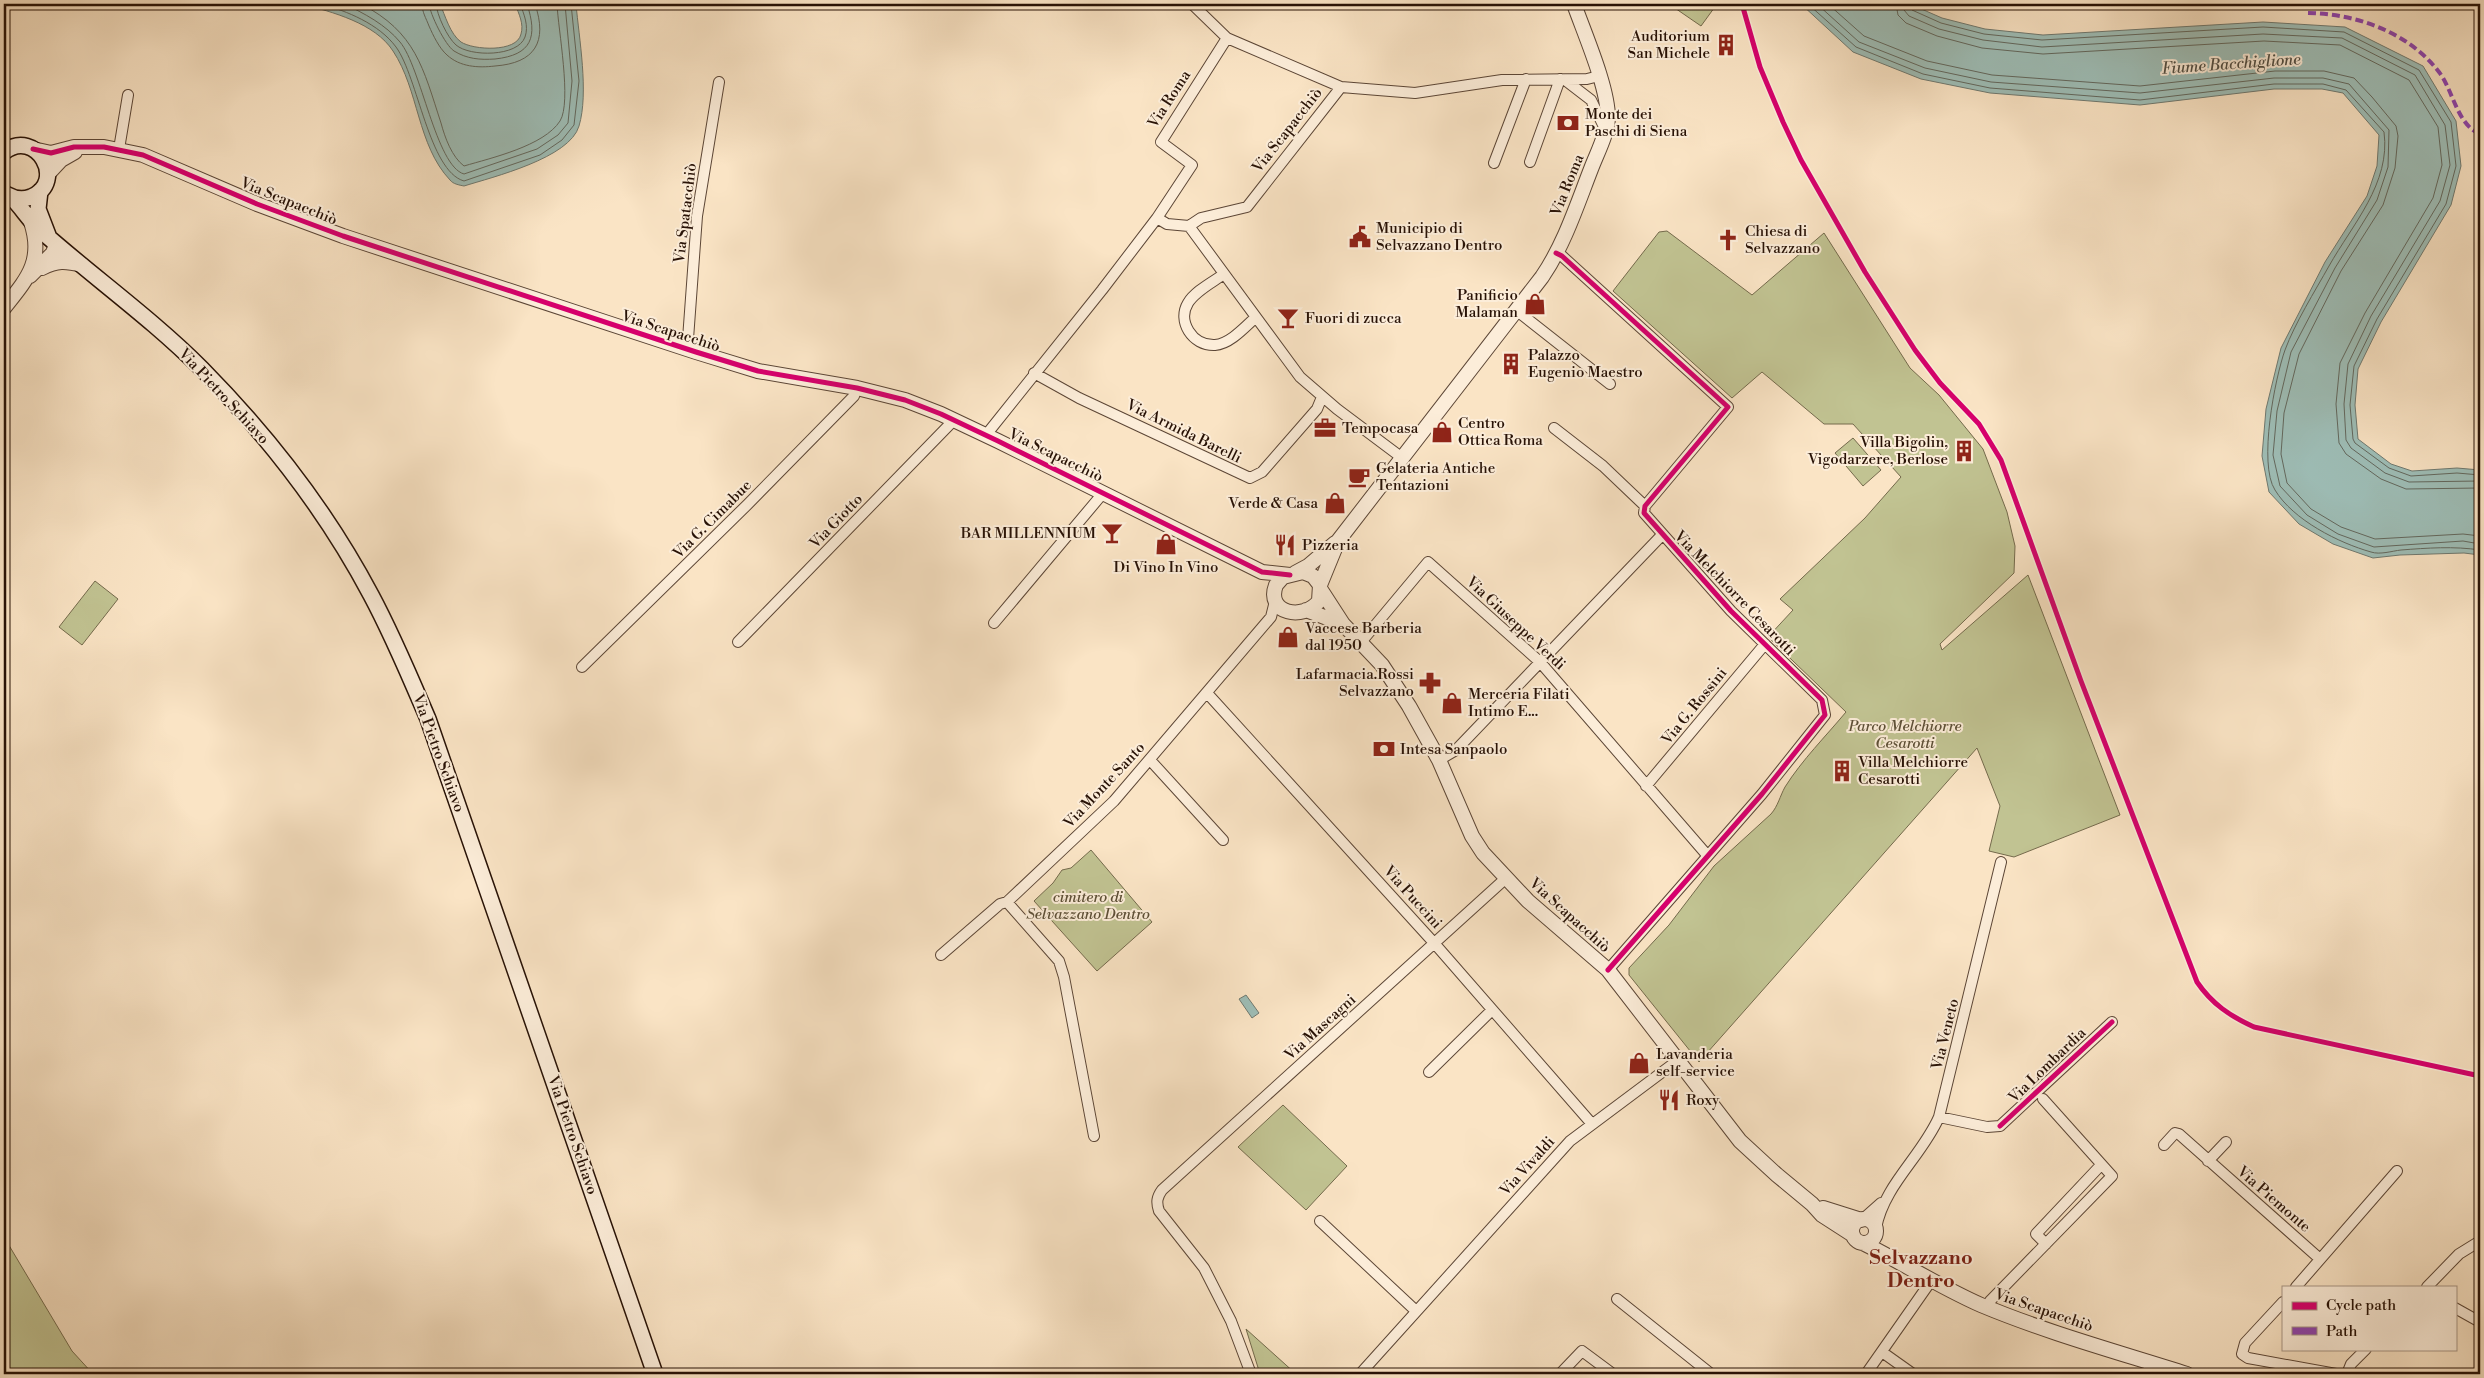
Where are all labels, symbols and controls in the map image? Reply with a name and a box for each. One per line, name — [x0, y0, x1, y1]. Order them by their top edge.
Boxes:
place label: Auditorium San Michele — [1628, 27, 1710, 63]
building icon: Auditorium San Michele — [1713, 32, 1739, 58]
water label: Fiume Bacchiglione — [2161, 49, 2302, 79]
street label: Via Roma — [1143, 67, 1195, 133]
street label: Via Scapacchiò — [1248, 84, 1327, 177]
place label: Monte dei Paschi di Siena — [1585, 105, 1688, 141]
bank icon: Monte dei Paschi di Siena — [1555, 110, 1581, 136]
street label: Via Roma — [1546, 151, 1589, 220]
street label: Via Spatacchiò — [670, 162, 701, 265]
street label: Via Scapacchiò — [237, 173, 340, 230]
place label: Municipio di Selvazzano Dentro — [1376, 219, 1502, 255]
place label: Chiesa di Selvazzano — [1745, 222, 1820, 258]
public building icon: Municipio di Selvazzano Dentro — [1347, 224, 1373, 250]
church icon: Chiesa di Selvazzano — [1715, 227, 1741, 253]
place label: Panificio Malaman — [1455, 286, 1518, 322]
shop icon: Panificio Malaman — [1522, 291, 1548, 317]
bar icon: Fuori di zucca — [1275, 305, 1301, 331]
street label: Via Scapacchiò — [618, 306, 723, 356]
place label: Fuori di zucca — [1305, 309, 1402, 328]
street label: Via Pietro Schiavo — [174, 344, 273, 448]
place label: Palazzo Eugenio Maestro — [1528, 346, 1643, 382]
building icon: Palazzo Eugenio Maestro — [1498, 351, 1524, 377]
street label: Via Armida Barelli — [1122, 395, 1245, 468]
place label: Centro Ottica Roma — [1458, 414, 1543, 450]
office icon: Tempocasa — [1312, 415, 1338, 441]
place label: Tempocasa — [1342, 419, 1419, 438]
shop icon: Centro Ottica Roma — [1429, 419, 1455, 445]
street label: Via Scapacchiò — [1004, 424, 1106, 487]
place label: Villa Bigolin, Vigodarzere, Berlose — [1807, 433, 1948, 469]
building icon: Villa Bigolin, Vigodarzere, Berlose — [1951, 438, 1977, 464]
place label: Gelateria Antiche Tentazioni — [1376, 459, 1495, 495]
cafe icon: Gelateria Antiche Tentazioni — [1346, 464, 1372, 490]
street label: Via G. Cimabue — [668, 476, 756, 563]
street label: Via Giotto — [805, 490, 867, 553]
shop icon: Verde & Casa — [1322, 490, 1348, 516]
place label: Verde & Casa — [1227, 494, 1318, 513]
bar icon: BAR MILLENNIUM — [1099, 520, 1125, 546]
place label: BAR MILLENNIUM — [960, 524, 1097, 543]
street label: Via Melchiorre Cesarotti — [1669, 526, 1799, 660]
shop icon: Di Vino In Vino — [1153, 531, 1179, 557]
restaurant icon: Pizzeria — [1272, 532, 1298, 558]
place label: Pizzeria — [1302, 536, 1359, 555]
place label: Di Vino In Vino — [1114, 558, 1218, 577]
street label: Via Giuseppe Verdi — [1461, 572, 1569, 674]
place label: Vaccese Barberia dal 1950 — [1304, 619, 1422, 655]
shop icon: Vaccese Barberia dal 1950 — [1275, 624, 1301, 650]
street label: Via G. Rossini — [1657, 664, 1731, 749]
place label: Lafarmacia.Rossi Selvazzano — [1296, 665, 1414, 701]
pharmacy icon: Lafarmacia.Rossi Selvazzano — [1417, 670, 1443, 696]
place label: Merceria Filati Intimo E... — [1468, 685, 1570, 721]
shop icon: Merceria Filati Intimo E... — [1439, 690, 1465, 716]
street label: Via Pietro Schiavo — [408, 691, 469, 815]
park label: Parco Melchiorre Cesarotti — [1848, 717, 1961, 753]
bank icon: Intesa Sanpaolo — [1371, 736, 1397, 762]
street label: Via Monte Santo — [1059, 738, 1149, 833]
place label: Intesa Sanpaolo — [1400, 740, 1507, 759]
place label: Villa Melchiorre Cesarotti — [1857, 753, 1968, 789]
building icon: Villa Melchiorre Cesarotti — [1829, 758, 1855, 784]
street label: Via Puccini — [1379, 861, 1446, 933]
street label: Via Scapacchiò — [1524, 873, 1614, 957]
park label: cimitero di Selvazzano Dentro — [1026, 888, 1150, 924]
street label: Via Mascagni — [1280, 990, 1360, 1065]
street label: Via Veneto — [1927, 997, 1963, 1073]
street label: Via Lombardia — [2004, 1023, 2090, 1108]
place label: Lavanderia self-service — [1656, 1045, 1735, 1081]
shop icon: Lavanderia self-service — [1626, 1050, 1652, 1076]
street label: Via Pietro Schiavo — [543, 1072, 602, 1197]
restaurant icon: Roxy — [1656, 1087, 1682, 1113]
place label: Roxy — [1686, 1091, 1720, 1110]
street label: Via Vivaldi — [1495, 1133, 1559, 1201]
street label: Via Piemonte — [2232, 1162, 2314, 1237]
district label: Selvazzano Dentro — [1869, 1246, 1973, 1294]
street label: Via Scapacchiò — [1991, 1284, 2096, 1336]
legend — [2282, 1286, 2456, 1350]
text: Cycle path — [2326, 1296, 2396, 1315]
text: Path — [2326, 1322, 2358, 1341]

